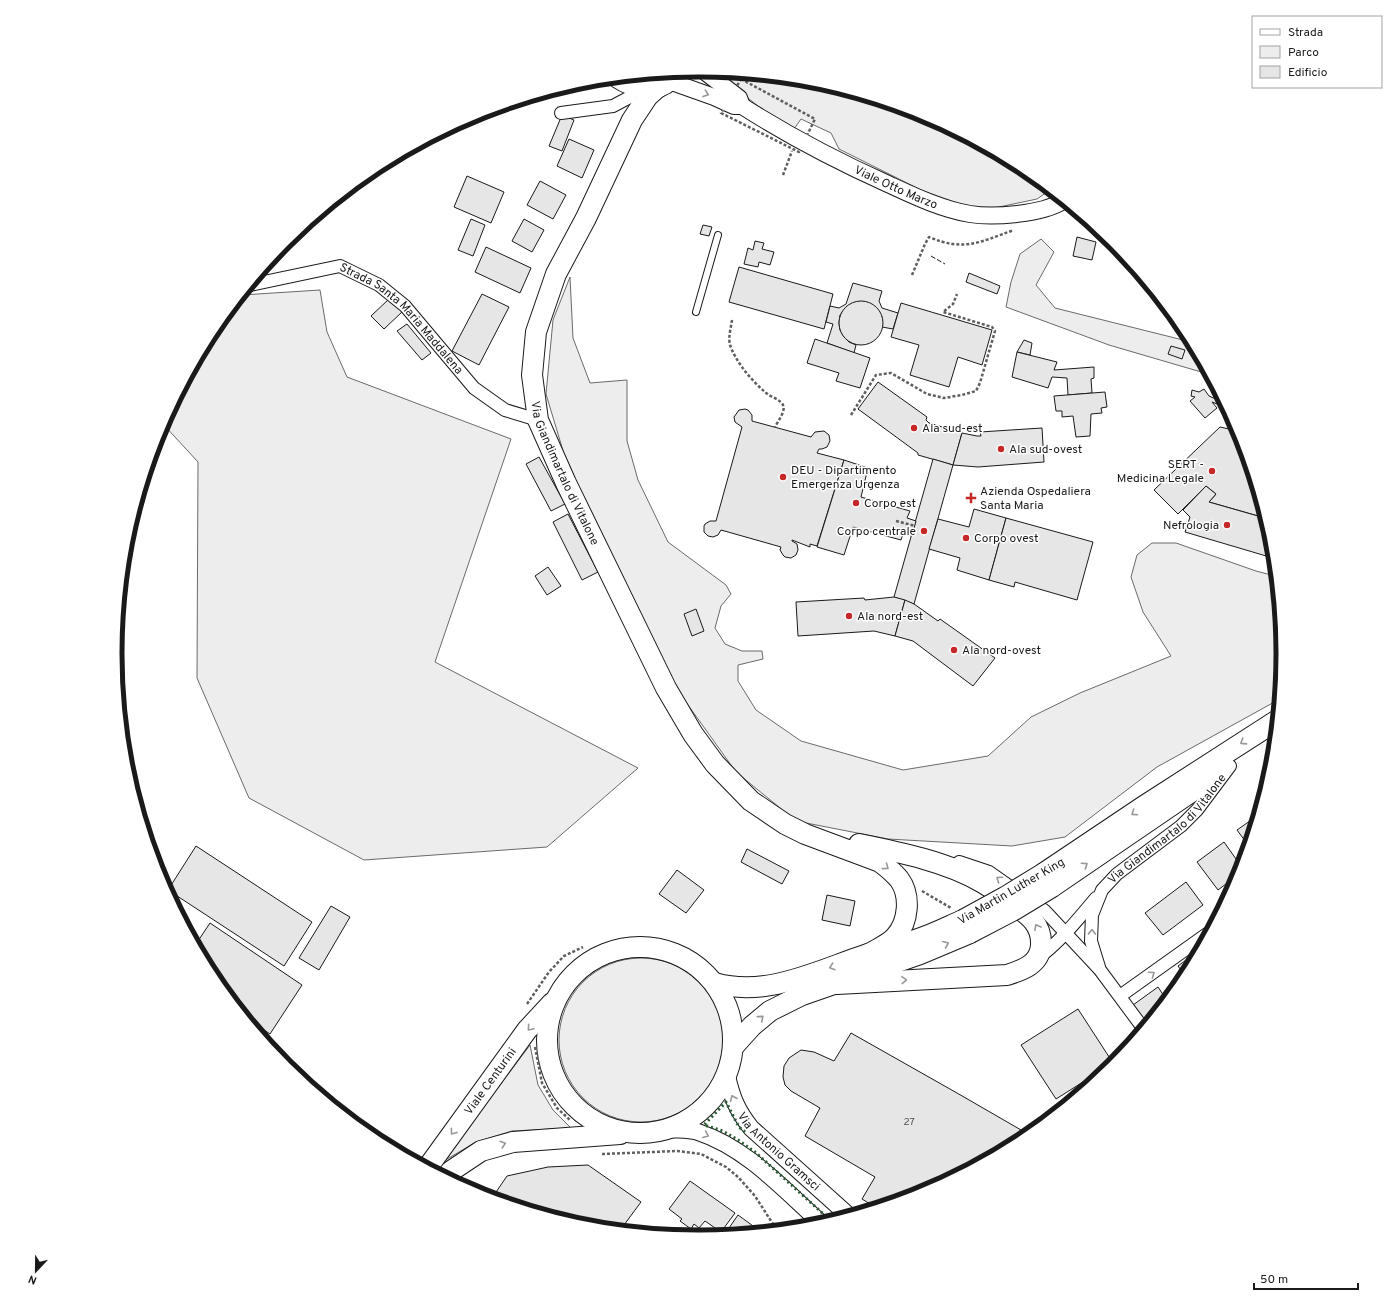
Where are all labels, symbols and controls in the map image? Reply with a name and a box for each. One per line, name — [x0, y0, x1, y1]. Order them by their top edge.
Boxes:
legend — [1252, 16, 1382, 88]
text: Strada — [1288, 25, 1323, 41]
text: Parco — [1288, 45, 1319, 61]
text: Edificio — [1288, 65, 1328, 81]
one-way arrow — [702, 89, 709, 98]
street label: Viale Otto Marzo — [851, 162, 940, 214]
street label: Strada Santa Maria Maddalena — [337, 260, 466, 378]
street label: Via Giandimartalo di Vitalone — [527, 400, 602, 548]
place label: Ala sud-est — [922, 421, 983, 437]
marker: Ala sud-est — [909, 423, 919, 433]
place label: Ala sud-ovest — [1009, 442, 1082, 458]
marker: Ala sud-ovest — [996, 444, 1006, 454]
place label: SERT - Medicina Legale — [1117, 457, 1204, 487]
place label: DEU - Dipartimento Emergenza Urgenza — [791, 463, 900, 493]
marker: SERT - Medicina Legale — [1207, 466, 1217, 476]
marker: DEU - Dipartimento Emergenza Urgenza — [778, 472, 788, 482]
place label: Azienda Ospedaliera Santa Maria — [980, 484, 1091, 514]
marker: Azienda Ospedaliera Santa Maria — [965, 492, 977, 504]
place label: Corpo est — [864, 496, 916, 512]
marker: Corpo est — [851, 498, 861, 508]
place label: Nefrologia — [1163, 518, 1219, 534]
marker: Nefrologia — [1222, 520, 1232, 530]
place label: Corpo centrale — [837, 524, 916, 540]
marker: Corpo centrale — [919, 526, 929, 536]
place label: Corpo ovest — [974, 531, 1039, 547]
marker: Corpo ovest — [961, 533, 971, 543]
place label: Ala nord-est — [857, 609, 923, 625]
marker: Ala nord-est — [844, 611, 854, 621]
place label: Ala nord-ovest — [962, 643, 1041, 659]
marker: Ala nord-ovest — [949, 645, 959, 655]
one-way arrow — [1240, 737, 1247, 745]
street label: Via Giandimartalo di Vitalone — [1105, 771, 1230, 888]
one-way arrow — [1131, 808, 1138, 816]
street label: Via Martin Luther King — [955, 855, 1068, 929]
one-way arrow — [882, 862, 889, 870]
one-way arrow — [1080, 863, 1087, 870]
one-way arrow — [996, 877, 1003, 884]
one-way arrow — [1034, 923, 1041, 931]
one-way arrow — [1087, 929, 1096, 935]
one-way arrow — [942, 940, 949, 948]
one-way arrow — [829, 962, 836, 970]
one-way arrow — [1147, 972, 1154, 979]
one-way arrow — [901, 976, 907, 985]
one-way arrow — [756, 1016, 764, 1023]
one-way arrow — [527, 1023, 534, 1031]
street label: Viale Centurini — [461, 1045, 521, 1118]
one-way arrow — [730, 1095, 738, 1102]
street label: Via Antonio Gramsci — [733, 1109, 823, 1195]
house number: 27 — [903, 1116, 915, 1129]
one-way arrow — [451, 1128, 458, 1135]
one-way arrow — [701, 1130, 709, 1138]
one-way arrow — [500, 1141, 507, 1149]
north arrow — [16, 1251, 56, 1291]
scale bar — [1254, 1265, 1358, 1291]
text: N — [26, 1271, 39, 1287]
text: 50 m — [1260, 1272, 1288, 1288]

